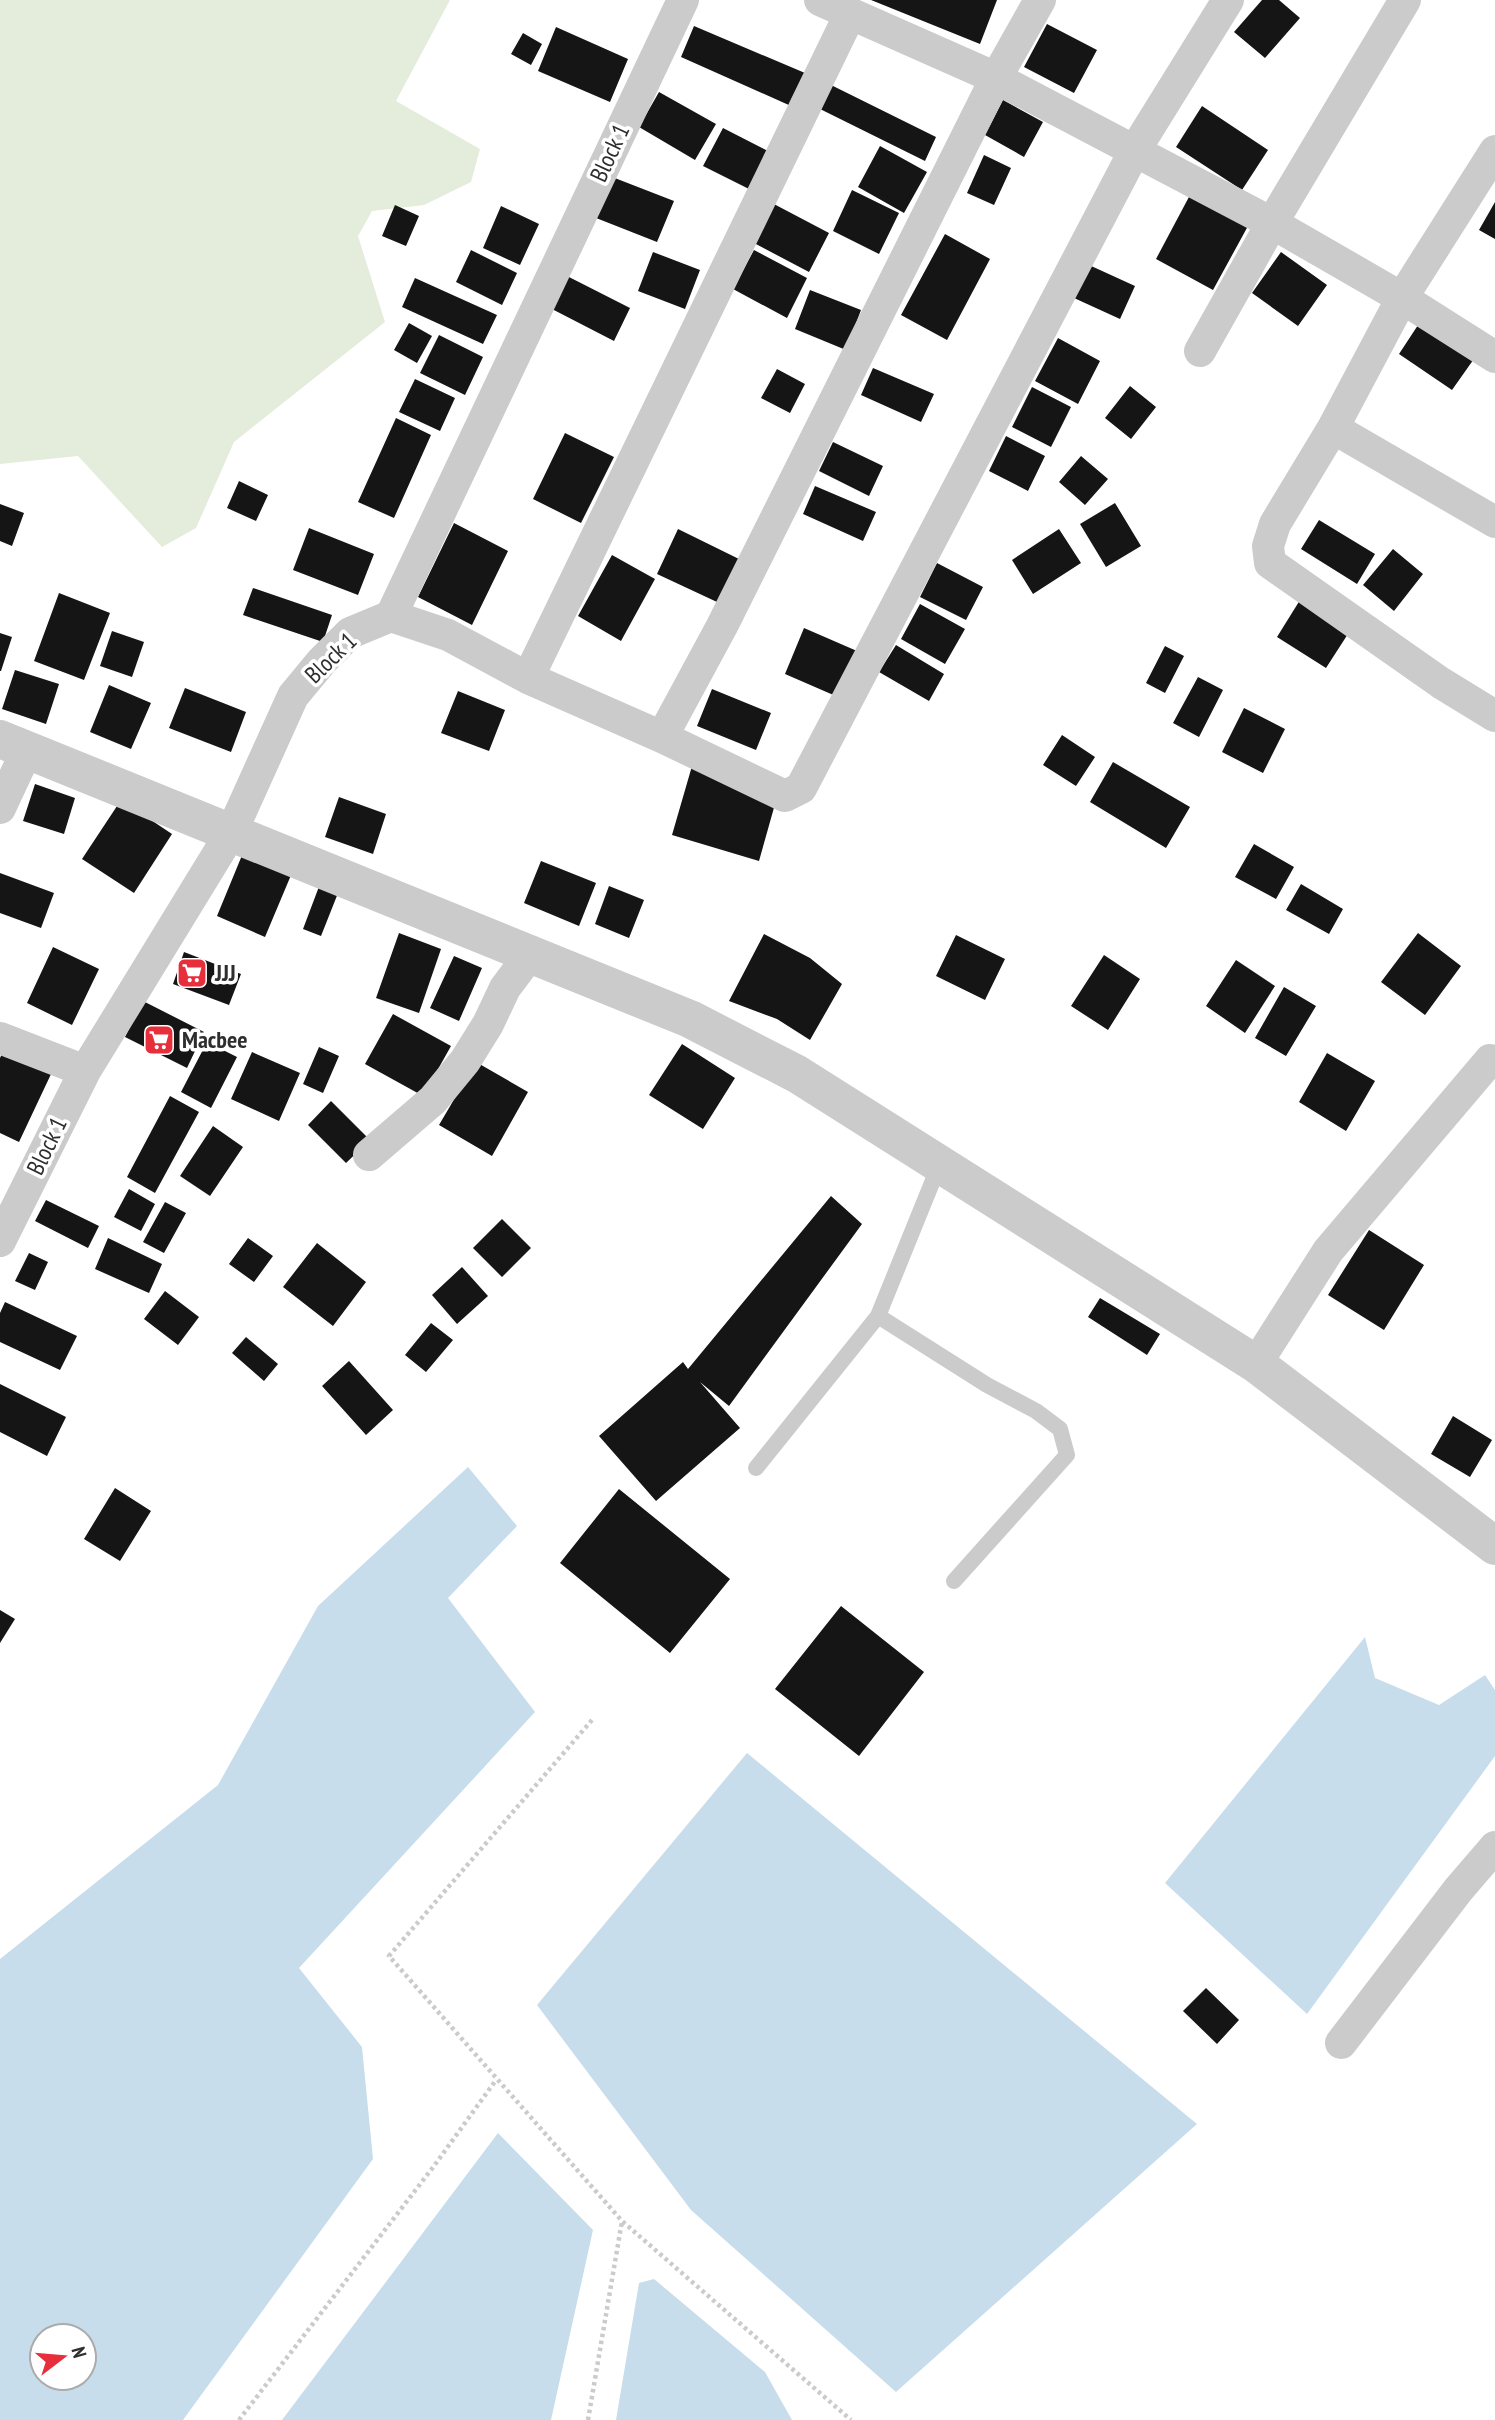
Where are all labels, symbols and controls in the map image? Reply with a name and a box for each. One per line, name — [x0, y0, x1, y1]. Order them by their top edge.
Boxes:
street label: Block 1 — [583, 119, 636, 187]
street label: Block 1 — [298, 625, 363, 690]
supermarket icon: JJJ — [175, 956, 209, 990]
place label: JJJ — [214, 957, 236, 988]
supermarket icon: Macbee — [142, 1023, 176, 1057]
place label: Macbee — [182, 1024, 247, 1055]
street label: Block 1 — [19, 1112, 74, 1180]
north arrow — [28, 2322, 98, 2392]
text: N — [66, 2344, 92, 2361]

